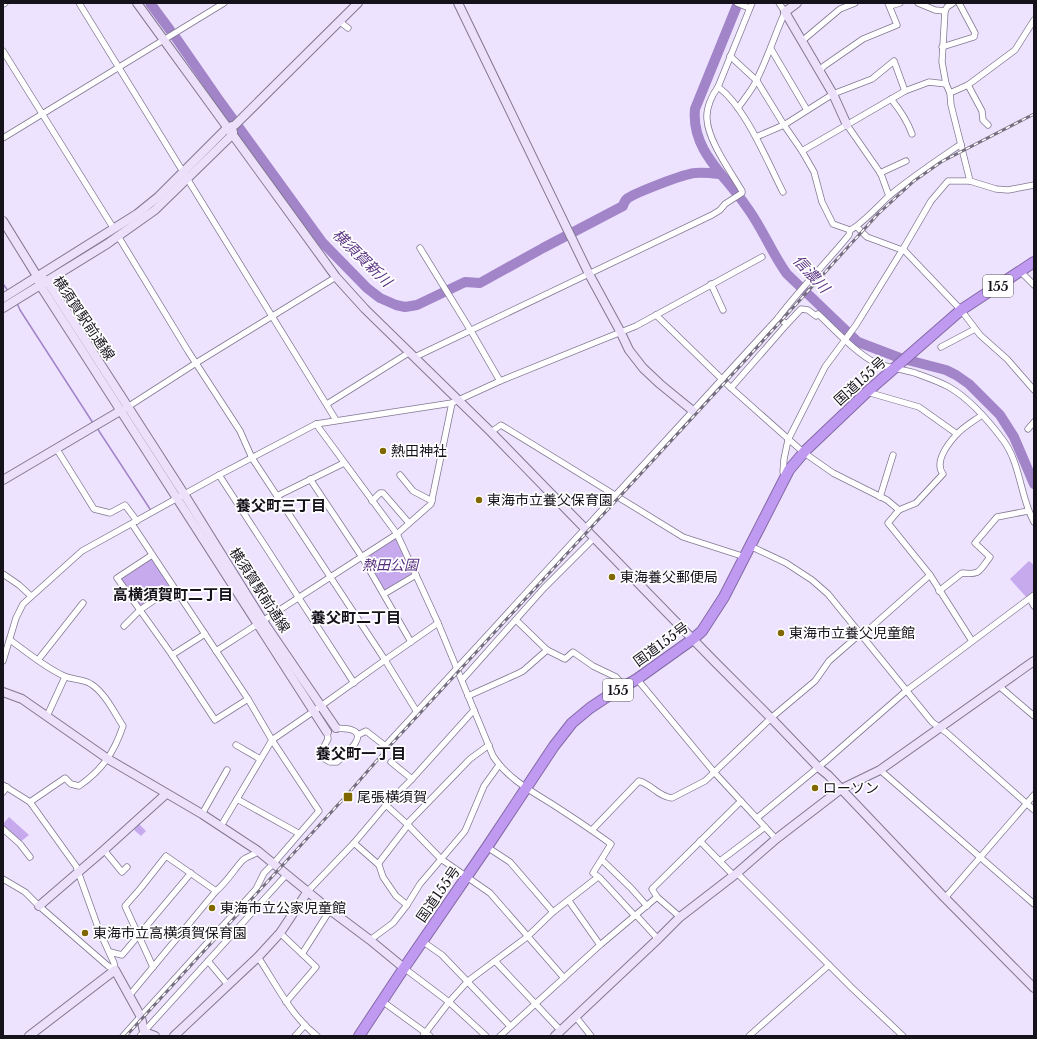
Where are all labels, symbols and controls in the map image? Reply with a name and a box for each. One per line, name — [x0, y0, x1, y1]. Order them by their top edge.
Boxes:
water label: 横須賀新川 — [329, 225, 397, 292]
water label: 信濃川 — [789, 251, 835, 298]
street label: 横須賀駅前通線 — [49, 272, 119, 364]
road number: 155 — [983, 275, 1013, 297]
street label: 国道155号 — [830, 353, 890, 409]
place label: 熱田神社 — [391, 442, 447, 460]
marker: 熱田神社 — [378, 446, 388, 456]
place label: 東海市立養父保育園 — [487, 491, 613, 509]
marker: 東海市立養父保育園 — [474, 495, 484, 505]
district label: 養父町三丁目 — [236, 496, 326, 515]
street label: 横須賀駅前通線 — [226, 544, 294, 636]
park label: 熱田公園 — [362, 556, 420, 574]
place label: 東海養父郵便局 — [620, 568, 718, 586]
marker: 東海養父郵便局 — [607, 572, 617, 582]
district label: 高横須賀町二丁目 — [113, 585, 233, 604]
district label: 養父町二丁目 — [311, 608, 401, 627]
street label: 国道155号 — [630, 618, 692, 670]
place label: 東海市立養父児童館 — [789, 624, 915, 642]
marker: 東海市立養父児童館 — [776, 628, 786, 638]
road number: 155 — [603, 679, 633, 701]
district label: 養父町一丁目 — [316, 744, 406, 763]
place label: ローソン — [823, 779, 879, 797]
marker: ローソン — [810, 783, 820, 793]
place label: 尾張横須賀 — [357, 788, 427, 806]
marker: 尾張横須賀 — [342, 791, 354, 803]
street label: 国道155号 — [412, 863, 464, 925]
place label: 東海市立公家児童館 — [220, 899, 346, 917]
marker: 東海市立公家児童館 — [207, 903, 217, 913]
place label: 東海市立高横須賀保育園 — [93, 924, 247, 942]
marker: 東海市立高横須賀保育園 — [80, 928, 90, 938]

